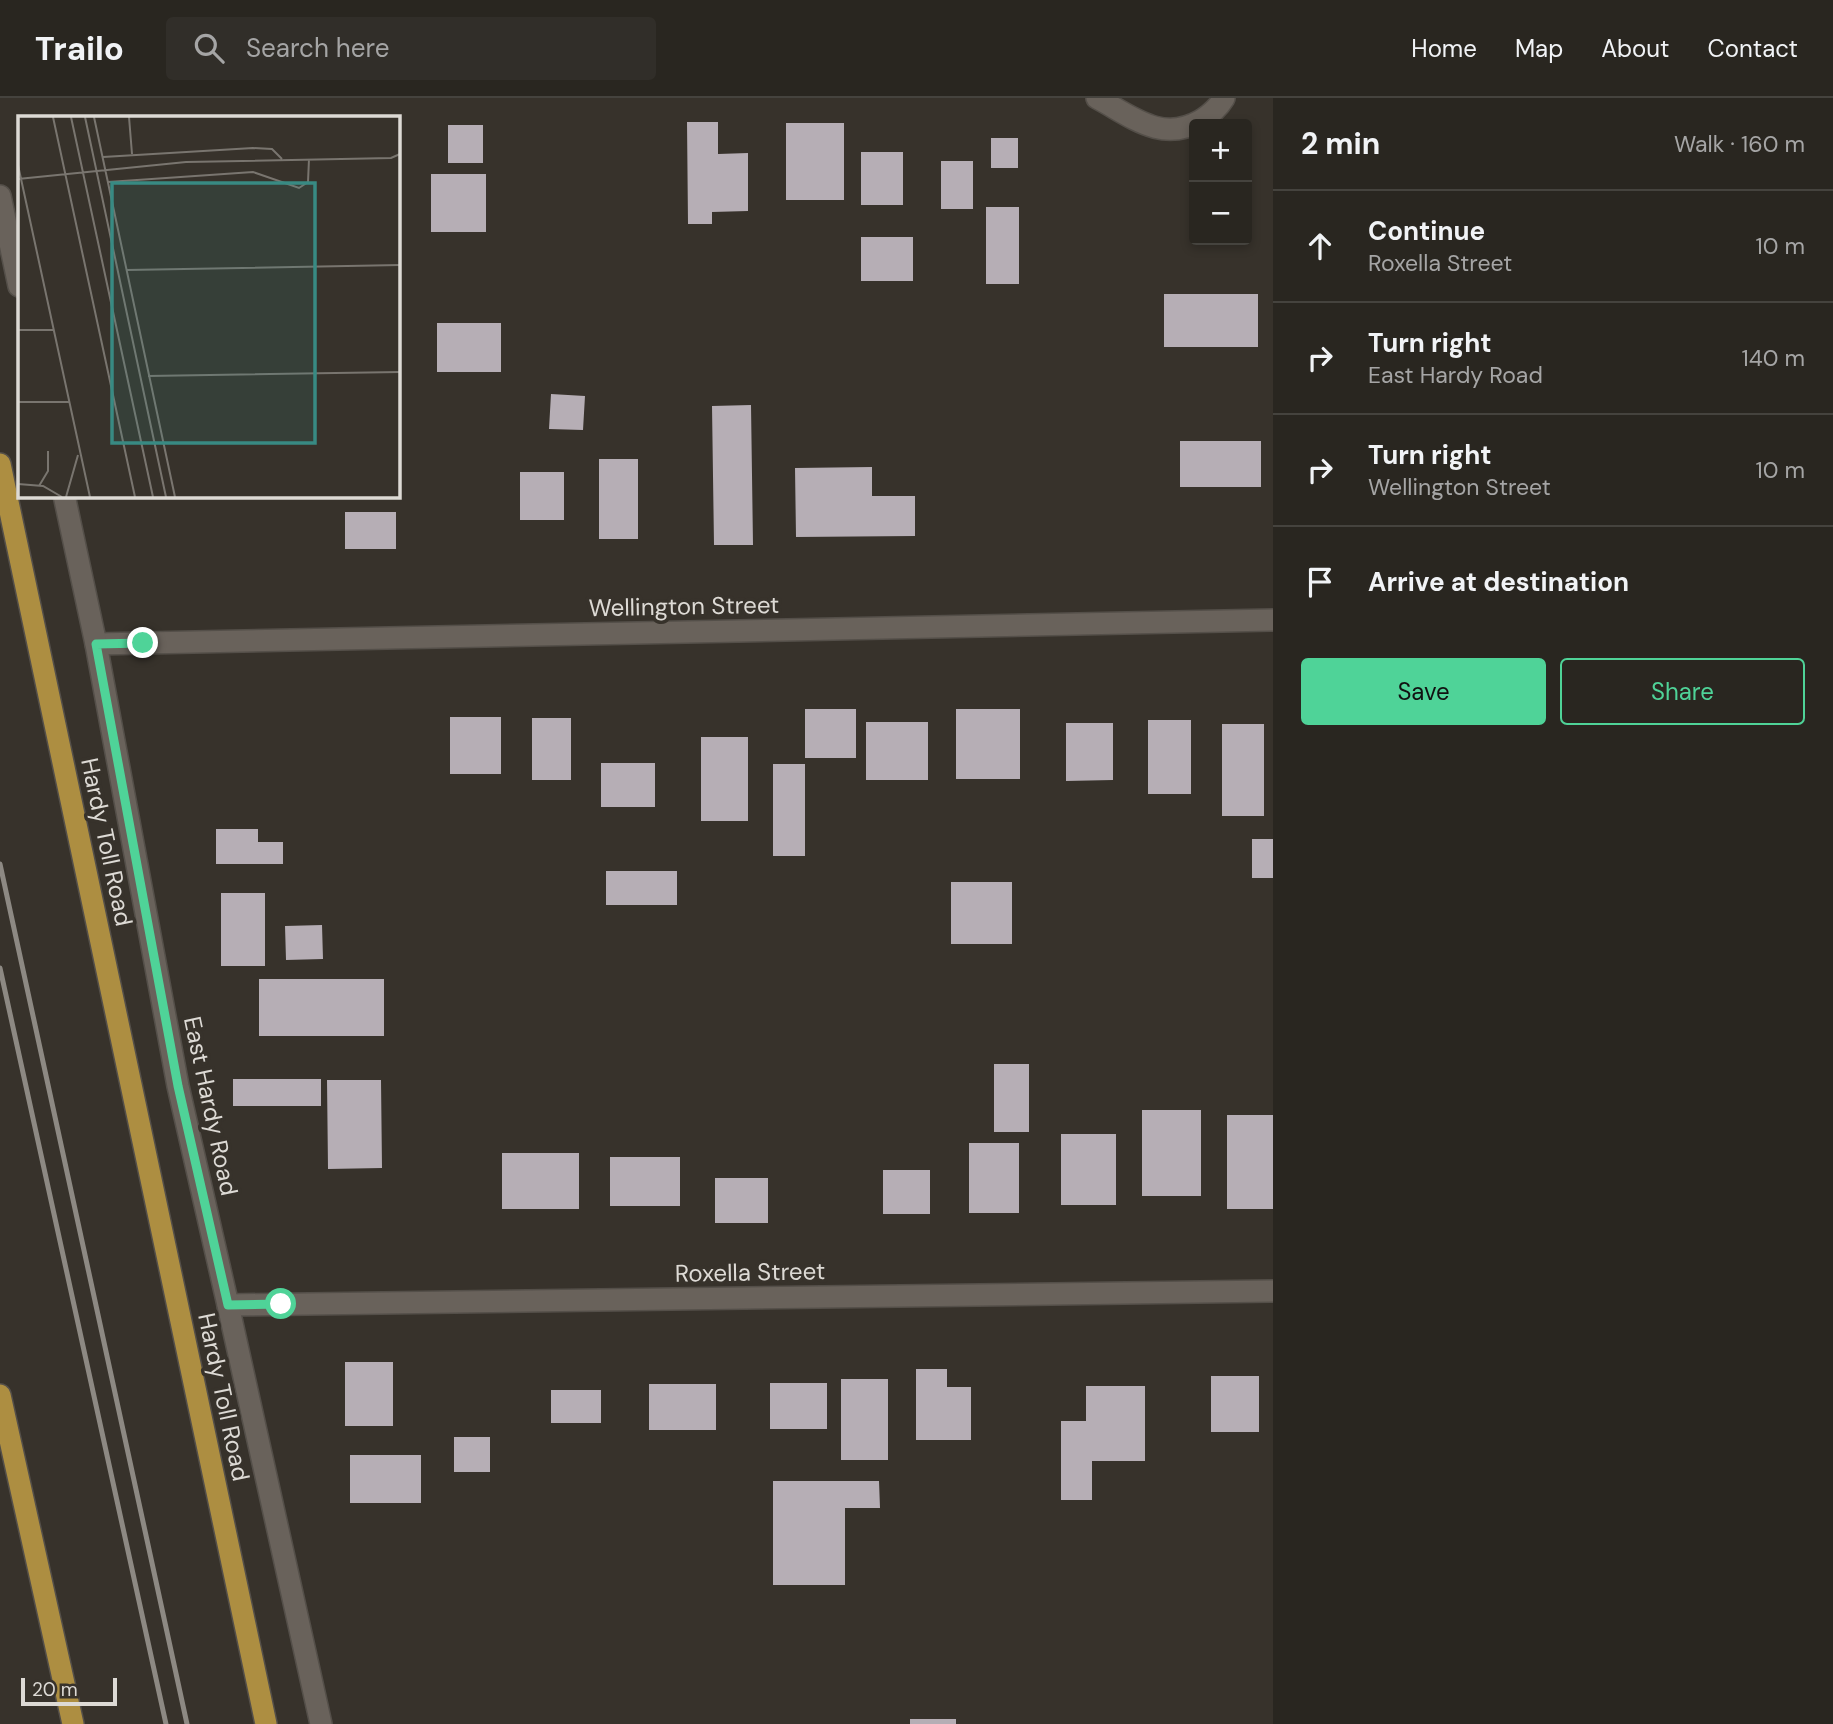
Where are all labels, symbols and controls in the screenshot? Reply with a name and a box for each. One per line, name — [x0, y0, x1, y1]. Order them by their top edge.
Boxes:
search box — [166, 17, 656, 80]
text: Trailo — [35, 27, 124, 70]
icon: search — [190, 29, 228, 67]
text: Search here — [246, 31, 389, 65]
text: Home — [1411, 33, 1477, 64]
text: Map — [1515, 33, 1563, 64]
text: About — [1601, 33, 1670, 64]
text: Contact — [1708, 33, 1798, 64]
inset map — [18, 116, 399, 497]
map controls — [1189, 119, 1252, 245]
button: + — [1189, 119, 1252, 182]
text: 2 min — [1301, 124, 1380, 163]
text: Walk · 160 m — [1674, 129, 1805, 159]
button: − — [1189, 182, 1252, 245]
text: Continue — [1368, 214, 1485, 248]
icon: ahead — [1301, 227, 1339, 265]
text: 10 m — [1755, 231, 1805, 261]
text: Roxella Street — [1368, 248, 1512, 278]
text: Turn right — [1368, 326, 1492, 360]
icon: right — [1301, 339, 1339, 377]
text: 140 m — [1742, 343, 1805, 373]
text: East Hardy Road — [1368, 360, 1543, 390]
text: Turn right — [1368, 438, 1492, 472]
icon: right — [1301, 451, 1339, 489]
text: 10 m — [1755, 455, 1805, 485]
text: Wellington Street — [1368, 472, 1551, 502]
icon: arrive — [1301, 563, 1339, 601]
text: Arrive at destination — [1368, 565, 1629, 599]
street label: Wellington Street — [588, 589, 780, 623]
route end — [127, 627, 158, 658]
button: Save — [1301, 658, 1546, 725]
button: Share — [1560, 658, 1805, 725]
street label: Hardy Toll Road — [74, 755, 140, 929]
street label: East Hardy Road — [177, 1014, 245, 1198]
street label: Roxella Street — [675, 1255, 825, 1289]
route start — [265, 1288, 296, 1319]
street label: Hardy Toll Road — [191, 1310, 257, 1484]
scale bar — [21, 1675, 117, 1707]
text: 20 m — [32, 1677, 78, 1702]

